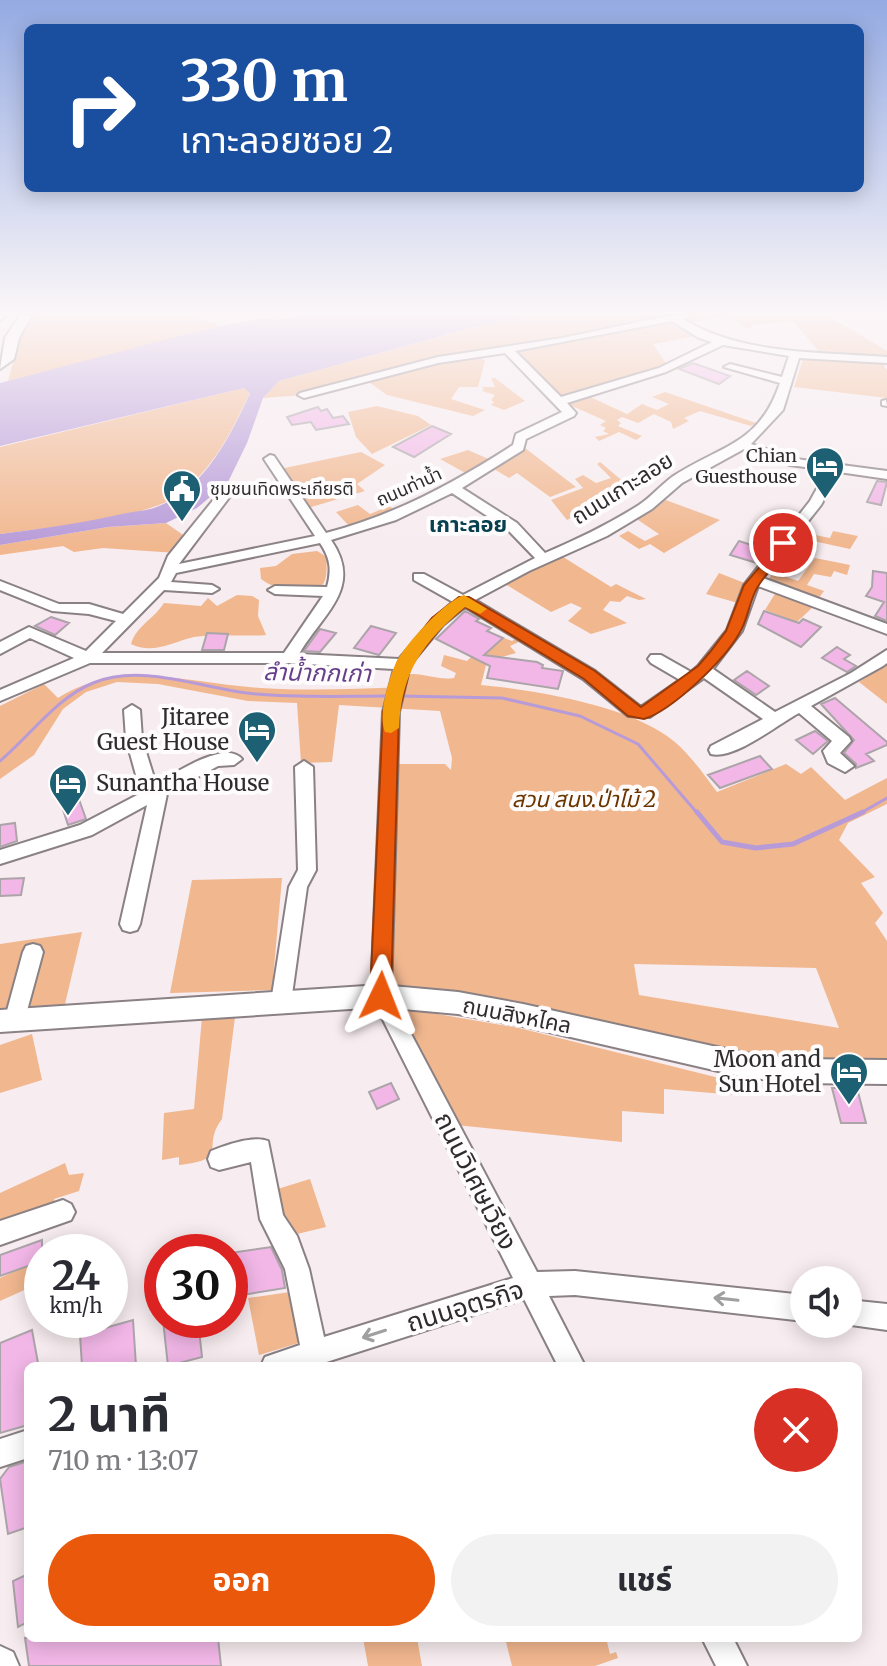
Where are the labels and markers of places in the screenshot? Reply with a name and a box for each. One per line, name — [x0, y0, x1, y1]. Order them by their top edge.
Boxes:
place label: Chian Guesthouse — [696, 444, 797, 488]
hotel icon: Chian Guesthouse — [804, 445, 846, 500]
public building icon: ชุมชนเทิดพระเกียรติ — [161, 468, 203, 523]
place label: ชุมชนเทิดพระเกียรติ — [210, 477, 354, 500]
pin — [749, 509, 817, 577]
place label: Jitaree Guest House — [97, 703, 229, 756]
hotel icon: Jitaree Guest House — [236, 709, 278, 764]
hotel icon: Sunantha House — [47, 762, 89, 817]
place label: Sunantha House — [96, 769, 269, 797]
place label: Moon and Sun Hotel — [714, 1045, 821, 1098]
hotel icon: Moon and Sun Hotel — [828, 1051, 870, 1106]

